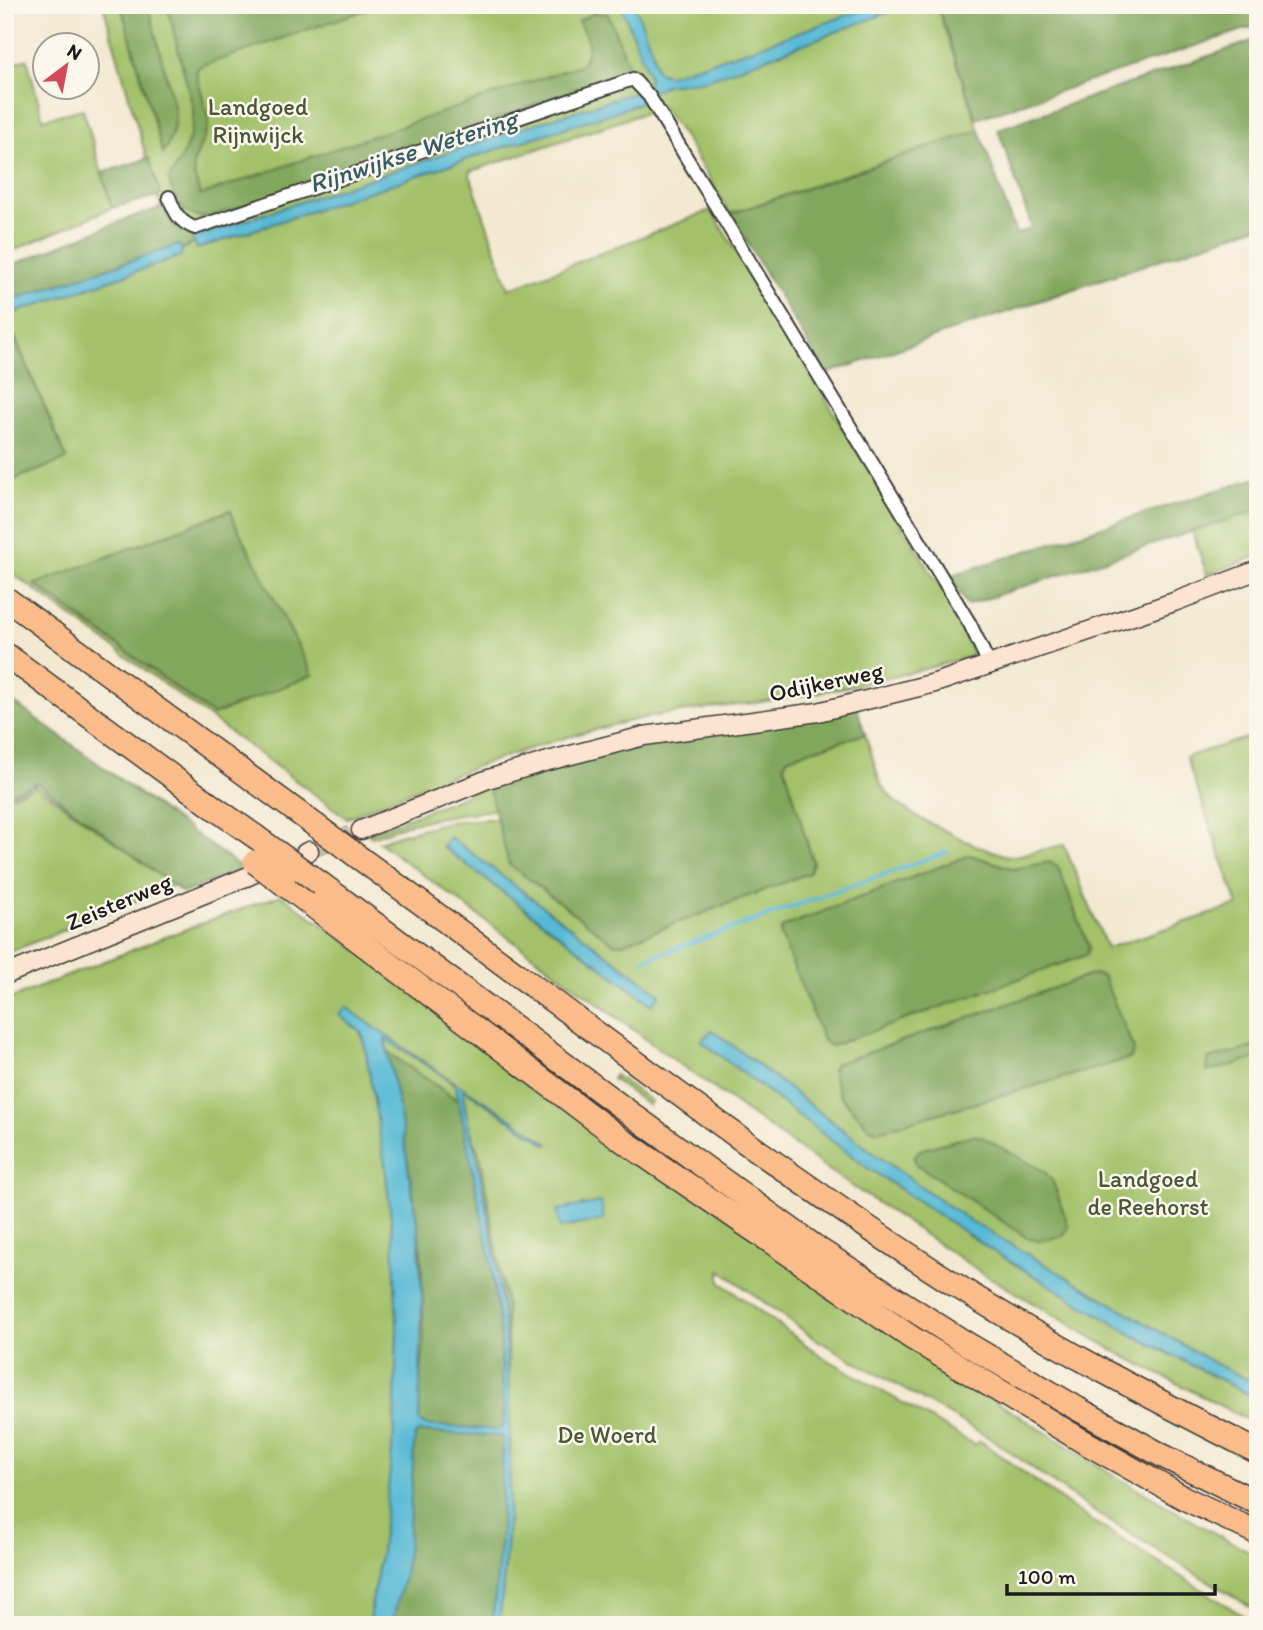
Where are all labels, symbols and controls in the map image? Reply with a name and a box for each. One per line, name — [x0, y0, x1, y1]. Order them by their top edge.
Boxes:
north arrow — [32, 32, 102, 102]
text: N — [63, 39, 86, 65]
park label: Landgoed Rijnwijck — [208, 92, 308, 149]
water label: Rijnwijkse Wetering — [305, 101, 524, 200]
street label: Odijkerweg — [766, 655, 886, 708]
street label: Zeisterweg — [62, 866, 177, 937]
park label: Landgoed de Reehorst — [1087, 1164, 1209, 1221]
park label: De Woerd — [557, 1420, 657, 1449]
scale bar — [1007, 1553, 1216, 1597]
text: 100 m — [1018, 1564, 1076, 1589]

